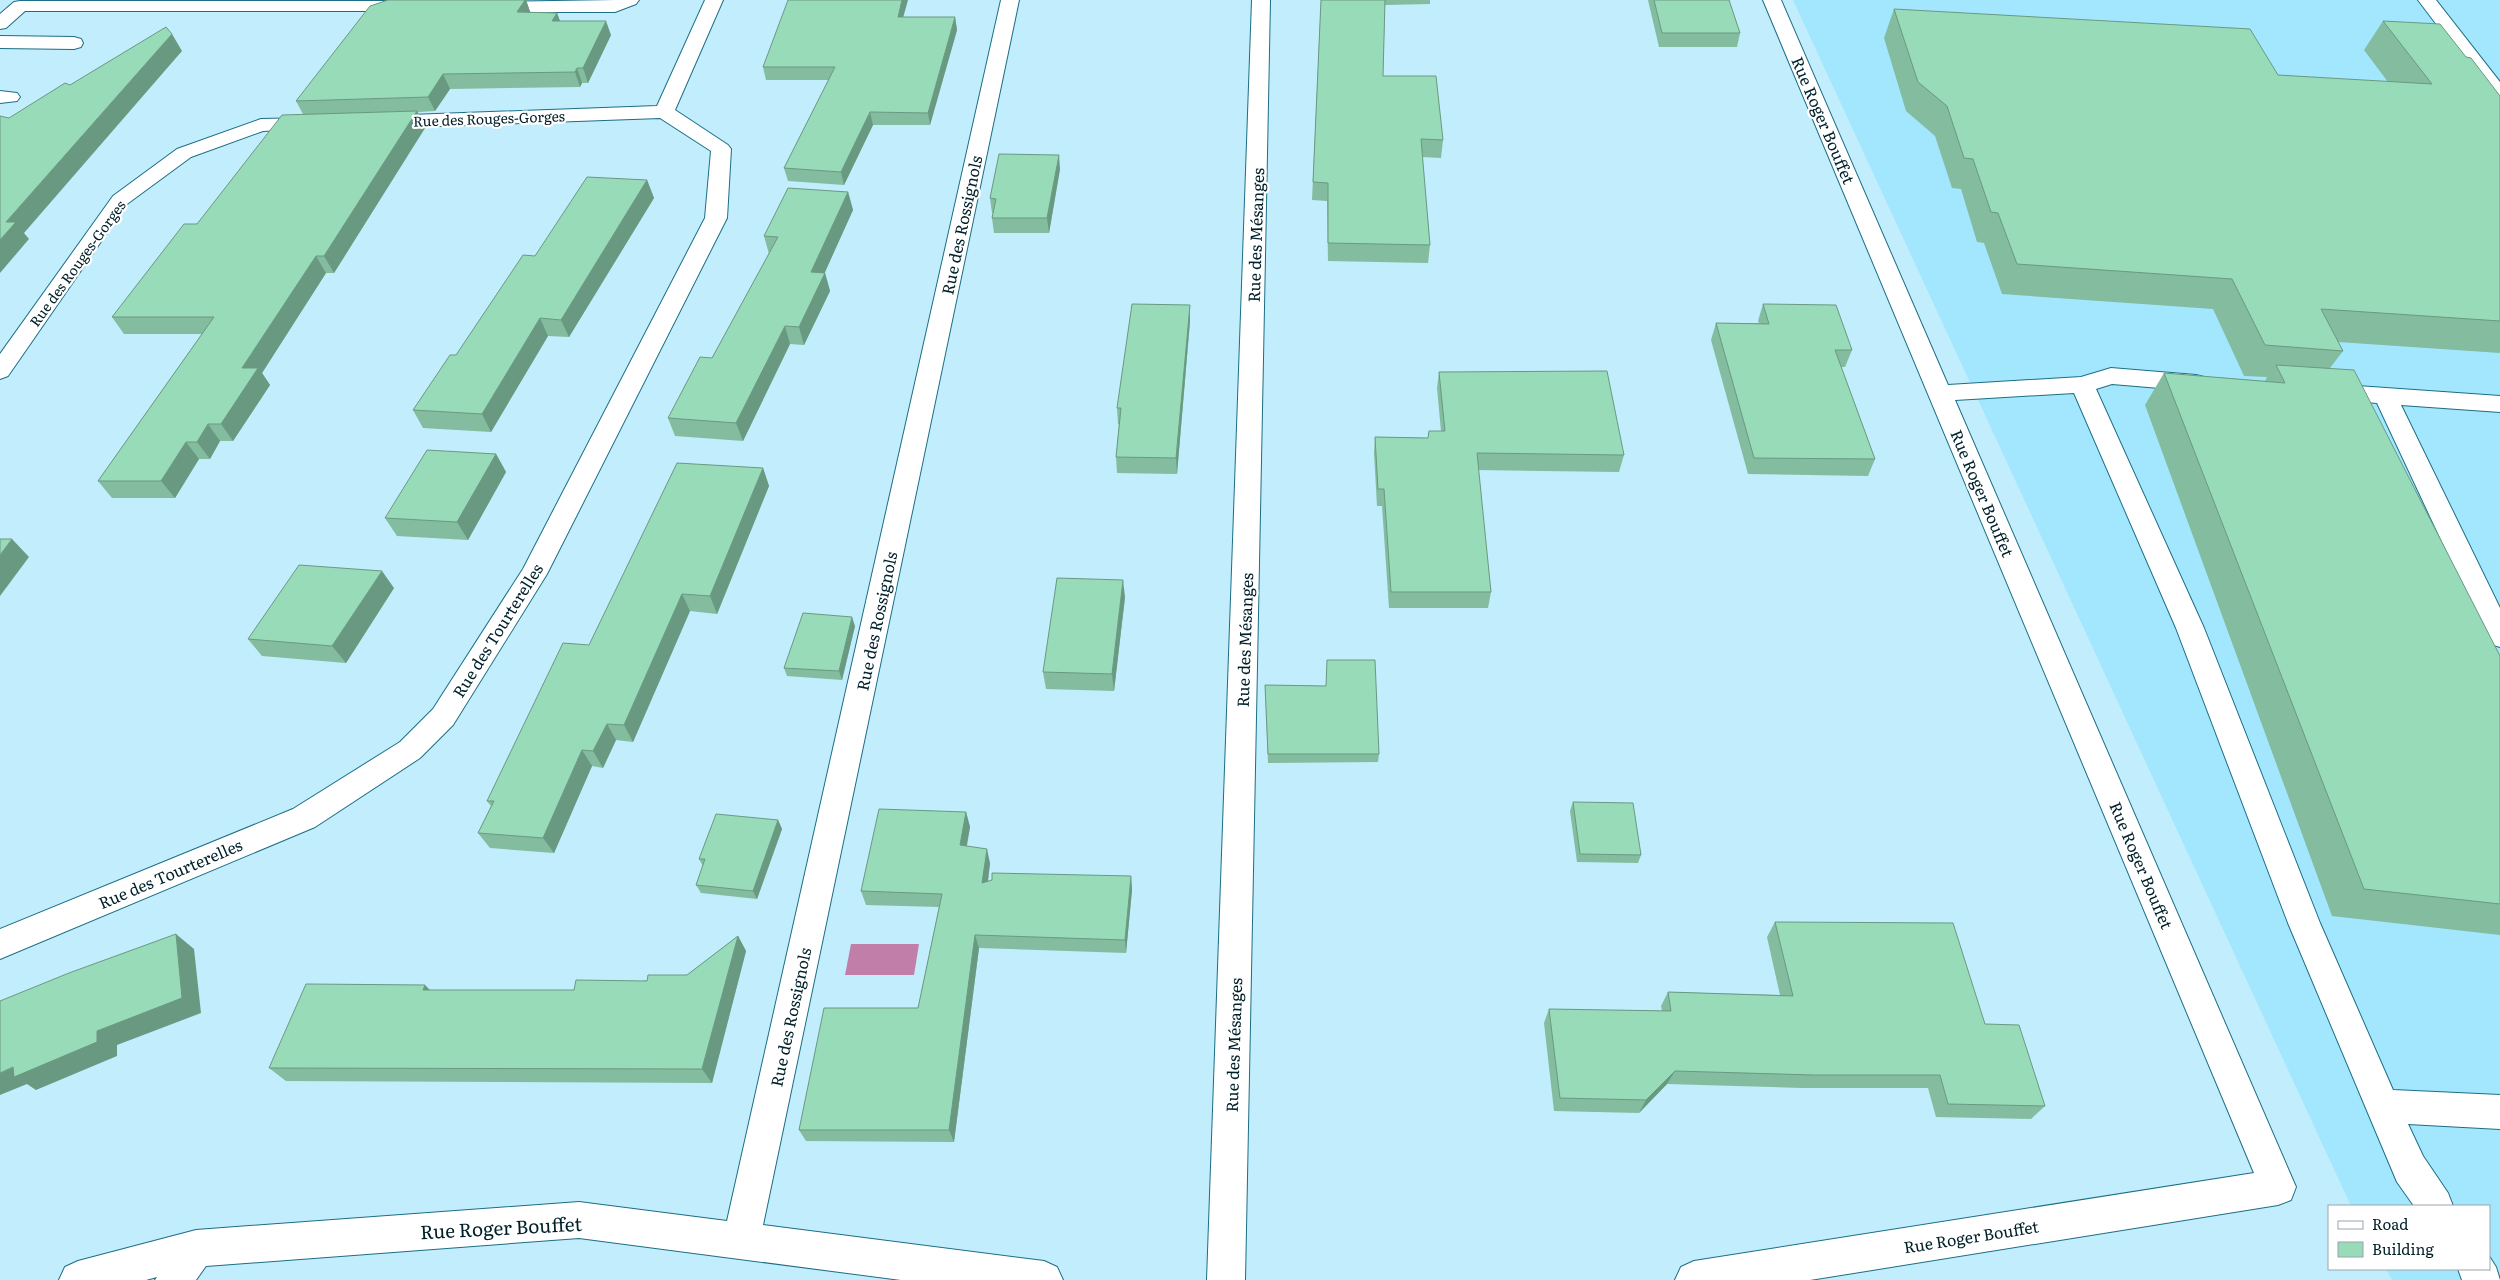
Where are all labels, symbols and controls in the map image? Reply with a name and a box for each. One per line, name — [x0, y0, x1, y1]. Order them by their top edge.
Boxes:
street label: Rue Roger Bouffet — [1786, 53, 1862, 188]
street label: Rue des Rouges-Gorges — [413, 105, 565, 131]
street label: Rue des Rossignols — [935, 153, 987, 297]
street label: Rue des Mésanges — [1241, 167, 1269, 303]
street label: Rue des Rouges-Gorges — [24, 196, 130, 330]
street label: Rue Roger Bouffet — [1945, 426, 2021, 561]
street label: Rue des Rossignols — [850, 549, 902, 693]
street label: Rue des Tourterelles — [446, 558, 548, 702]
street label: Rue des Mésanges — [1230, 572, 1258, 708]
street label: Rue Roger Bouffet — [2104, 798, 2180, 933]
street label: Rue des Tourterelles — [94, 832, 246, 914]
street label: Rue des Rossignols — [764, 945, 816, 1089]
street label: Rue des Mésanges — [1219, 977, 1247, 1113]
legend — [2328, 1205, 2490, 1270]
street label: Rue Roger Bouffet — [419, 1209, 583, 1245]
text: Road — [2372, 1212, 2408, 1235]
street label: Rue Roger Bouffet — [1902, 1213, 2041, 1259]
text: Building — [2372, 1237, 2434, 1260]

